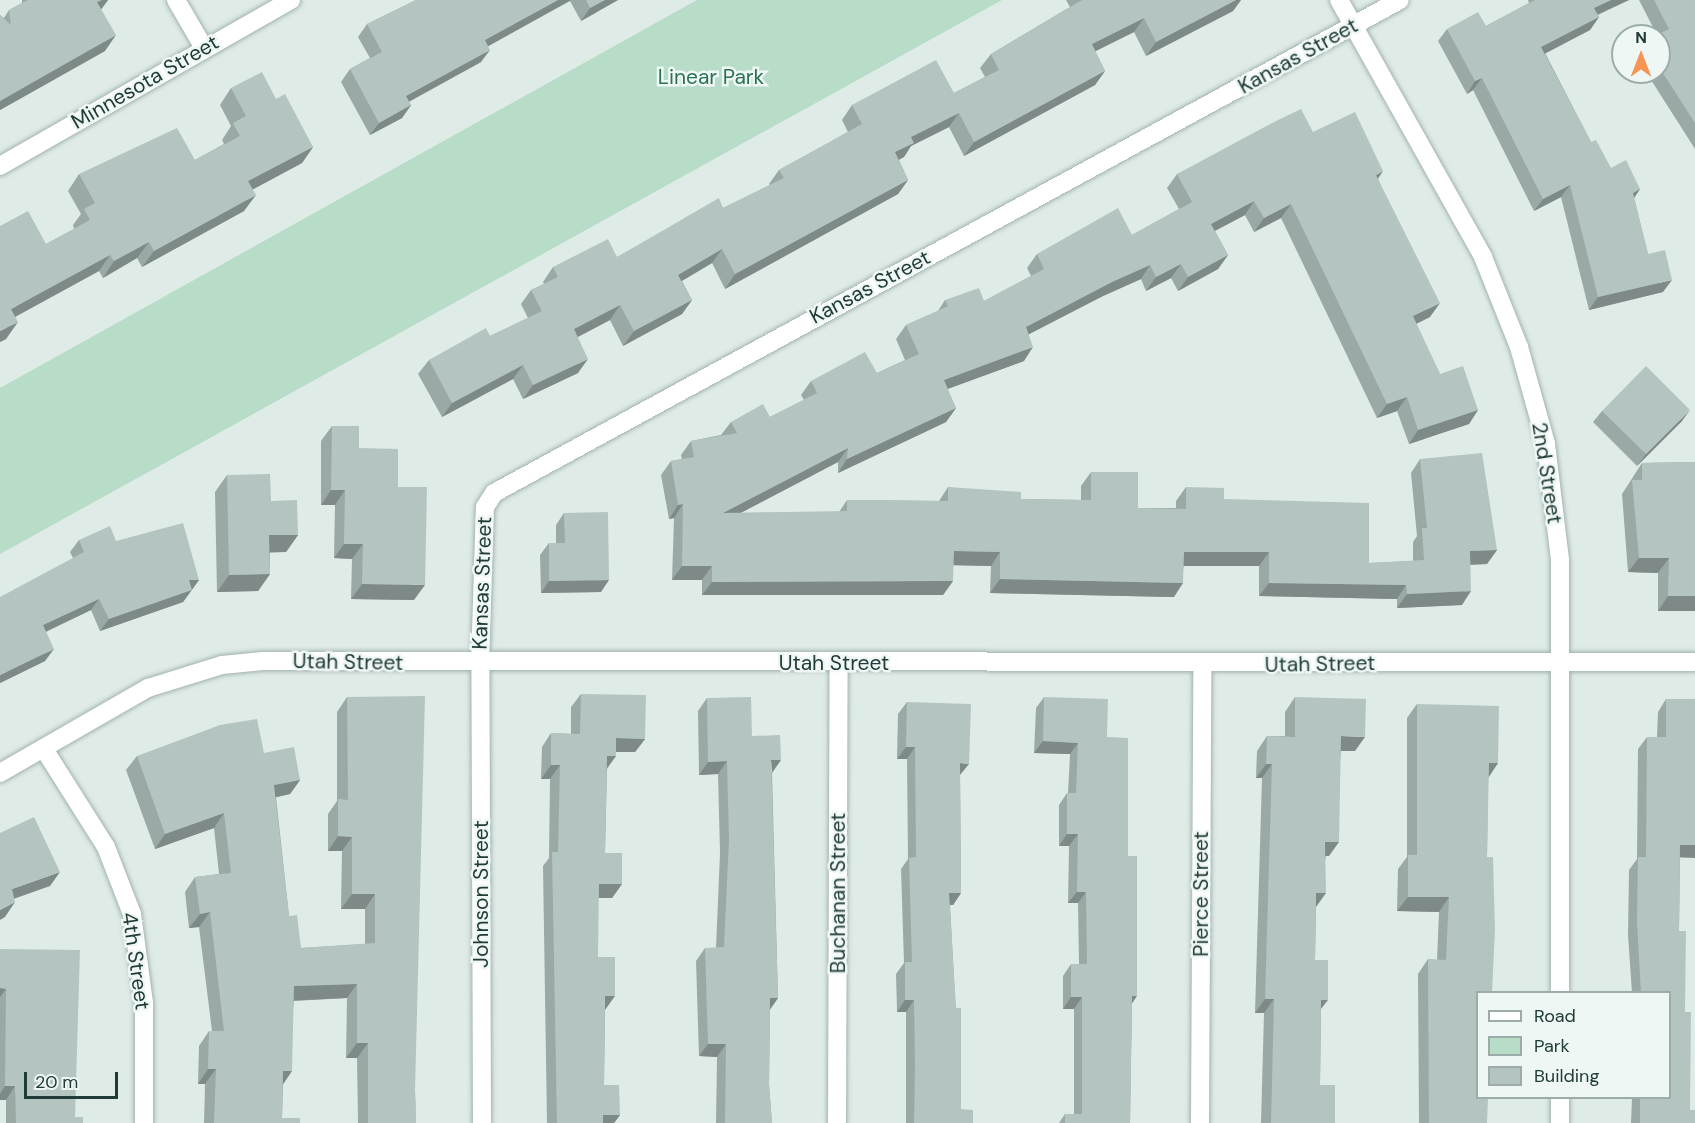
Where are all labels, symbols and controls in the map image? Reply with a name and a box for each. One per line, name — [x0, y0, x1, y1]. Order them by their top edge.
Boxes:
street label: Kansas Street — [1234, 13, 1362, 99]
north arrow — [1611, 24, 1671, 84]
text: N — [1635, 27, 1647, 48]
street label: Minnesota Street — [67, 30, 223, 134]
park label: Linear Park — [658, 64, 764, 90]
street label: Kansas Street — [805, 245, 935, 329]
street label: 2nd Street — [1527, 420, 1567, 526]
street label: Kansas Street — [467, 516, 497, 650]
street label: Utah Street — [292, 648, 404, 676]
street label: Utah Street — [779, 650, 889, 676]
street label: Utah Street — [1264, 650, 1376, 678]
street label: Buchanan Street — [825, 813, 851, 973]
street label: Johnson Street — [468, 820, 494, 968]
street label: Pierce Street — [1188, 831, 1214, 957]
street label: 4th Street — [117, 911, 155, 1011]
legend — [1476, 991, 1671, 1099]
text: Road — [1534, 1004, 1576, 1028]
text: Park — [1534, 1034, 1570, 1058]
scale bar — [27, 1060, 122, 1098]
text: Building — [1534, 1064, 1599, 1088]
text: 20 m — [35, 1070, 78, 1094]

